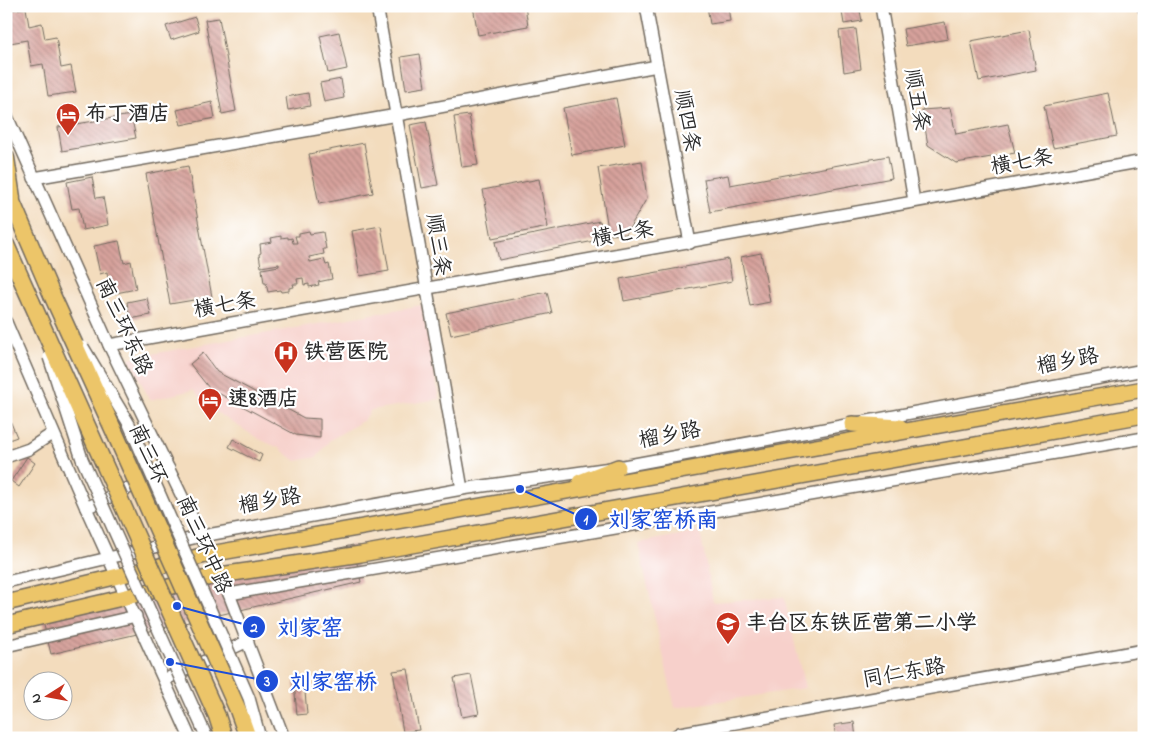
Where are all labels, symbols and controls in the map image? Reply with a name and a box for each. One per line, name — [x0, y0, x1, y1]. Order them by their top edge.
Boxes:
street label: 顺五条 — [896, 66, 936, 134]
street label: 顺四条 — [666, 87, 706, 155]
place label: 布丁酒店 — [86, 100, 170, 130]
hotel icon: 布丁酒店 — [55, 102, 81, 136]
street label: 横七条 — [988, 143, 1056, 183]
street label: 顺三条 — [417, 212, 457, 278]
street label: 横七条 — [589, 215, 657, 255]
street label: 南三环东路 — [87, 273, 159, 381]
street label: 横七条 — [191, 286, 259, 326]
place label: 铁营医院 — [304, 338, 388, 368]
hospital icon: 铁营医院 — [273, 340, 299, 374]
street label: 榴乡路 — [1034, 341, 1102, 383]
place label: 速8酒店 — [228, 385, 299, 415]
hotel icon: 速8酒店 — [197, 387, 223, 421]
street label: 榴乡路 — [636, 415, 704, 457]
street label: 南三环 — [120, 419, 174, 489]
street label: 榴乡路 — [236, 482, 304, 522]
street label: 南三环中路 — [168, 491, 238, 599]
callout: 刘家窑桥南 — [573, 500, 728, 537]
text: 刘家窑桥南 — [608, 506, 718, 538]
text: 1 — [584, 509, 589, 531]
callout: 刘家窑 — [242, 608, 353, 645]
place label: 丰台区东铁匠营第二小学 — [746, 609, 977, 639]
school or university icon: 丰台区东铁匠营第二小学 — [715, 611, 741, 645]
text: 刘家窑 — [277, 614, 343, 646]
text: 2 — [249, 617, 258, 639]
street label: 同仁东路 — [860, 652, 948, 696]
callout: 刘家窑桥 — [254, 662, 387, 699]
text: 刘家窑桥 — [289, 668, 377, 700]
text: 3 — [263, 671, 270, 693]
north arrow — [22, 672, 72, 722]
text: N — [26, 692, 48, 705]

